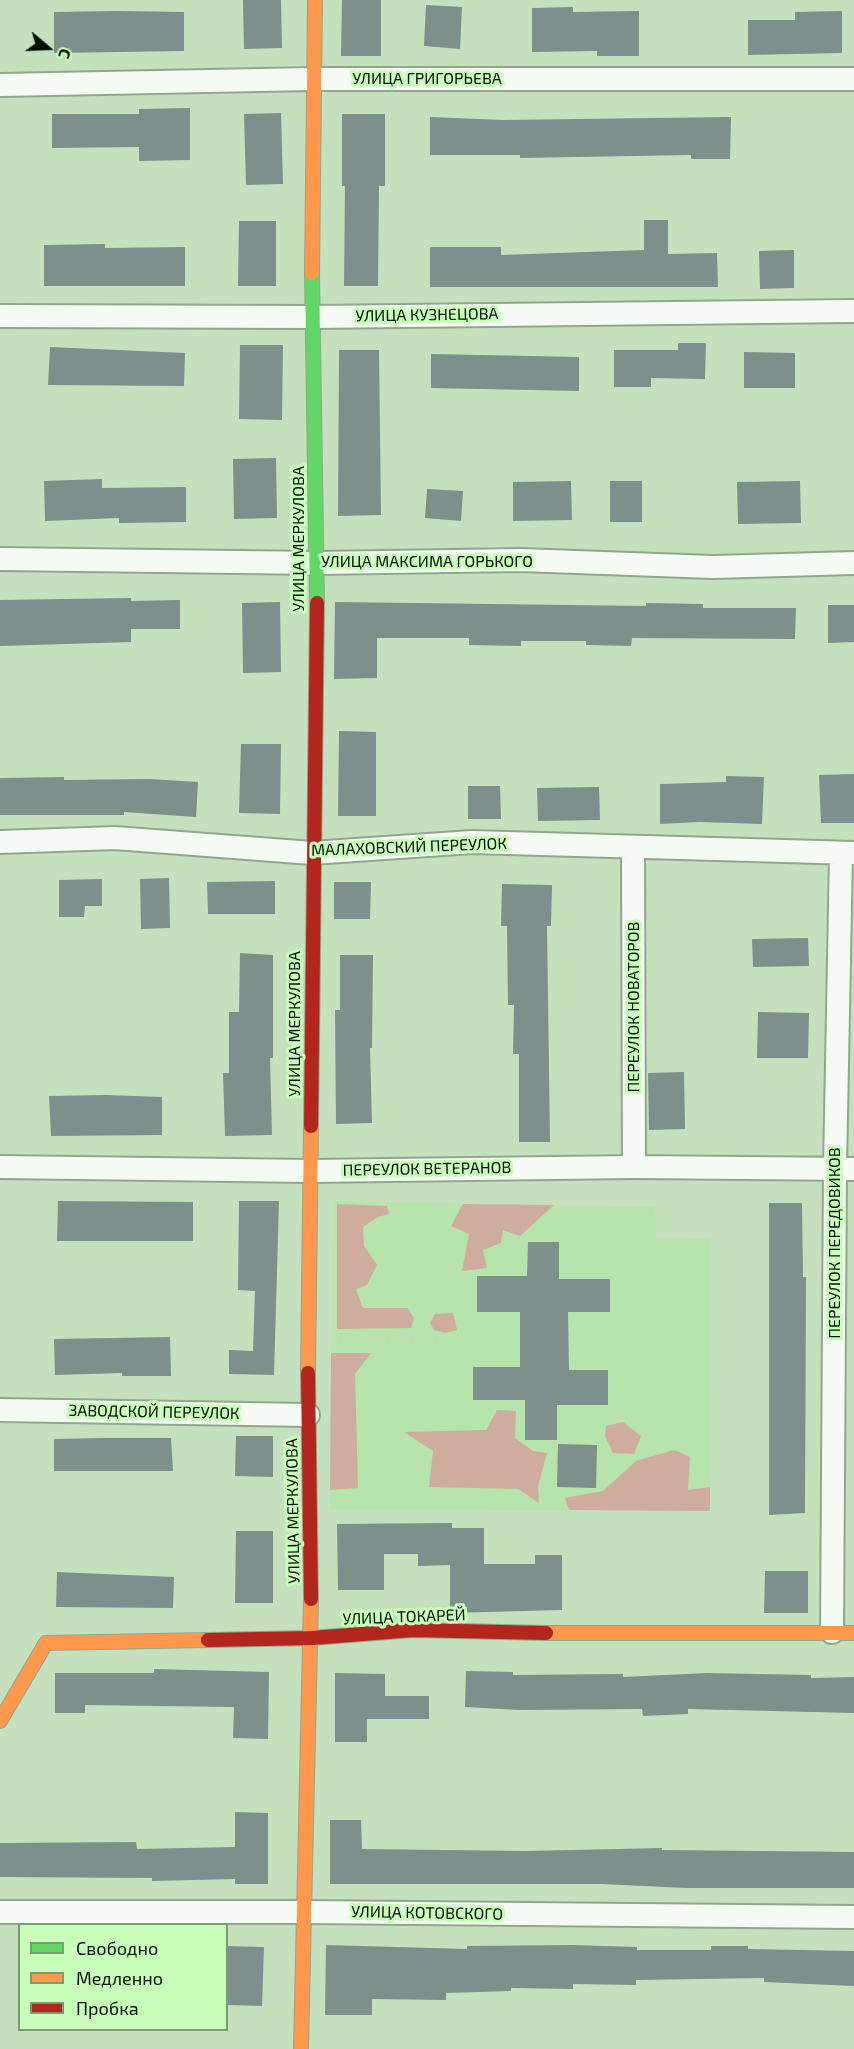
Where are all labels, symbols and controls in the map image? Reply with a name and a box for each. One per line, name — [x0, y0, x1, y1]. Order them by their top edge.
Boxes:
north arrow — [18, 18, 78, 78]
text: С — [55, 46, 76, 62]
street label: УЛИЦА ГРИГОРЬЕВА — [352, 69, 502, 89]
street label: УЛИЦА КУЗНЕЦОВА — [355, 304, 499, 326]
street label: УЛИЦА МЕРКУЛОВА — [289, 466, 309, 612]
street label: УЛИЦА МАКСИМА ГОРЬКОГО — [321, 552, 533, 572]
street label: МАЛАХОВСКИЙ ПЕРЕУЛОК — [311, 834, 507, 860]
street label: ПЕРЕУЛОК НОВАТОРОВ — [624, 922, 644, 1092]
street label: УЛИЦА МЕРКУЛОВА — [285, 951, 305, 1097]
street label: ПЕРЕУЛОК ПЕРЕДОВИКОВ — [825, 1147, 845, 1339]
street label: ПЕРЕУЛОК ВЕТЕРАНОВ — [343, 1158, 511, 1180]
street label: ЗАВОДСКОЙ ПЕРЕУЛОК — [68, 1401, 240, 1423]
street label: УЛИЦА МЕРКУЛОВА — [282, 1438, 304, 1584]
street label: УЛИЦА ТОКАРЕЙ — [342, 1605, 466, 1629]
street label: УЛИЦА КОТОВСКОГО — [351, 1902, 503, 1924]
legend — [18, 1923, 228, 2031]
text: Свободно — [76, 1937, 158, 1959]
text: Медленно — [76, 1967, 163, 1989]
text: Пробка — [76, 1997, 139, 2019]

